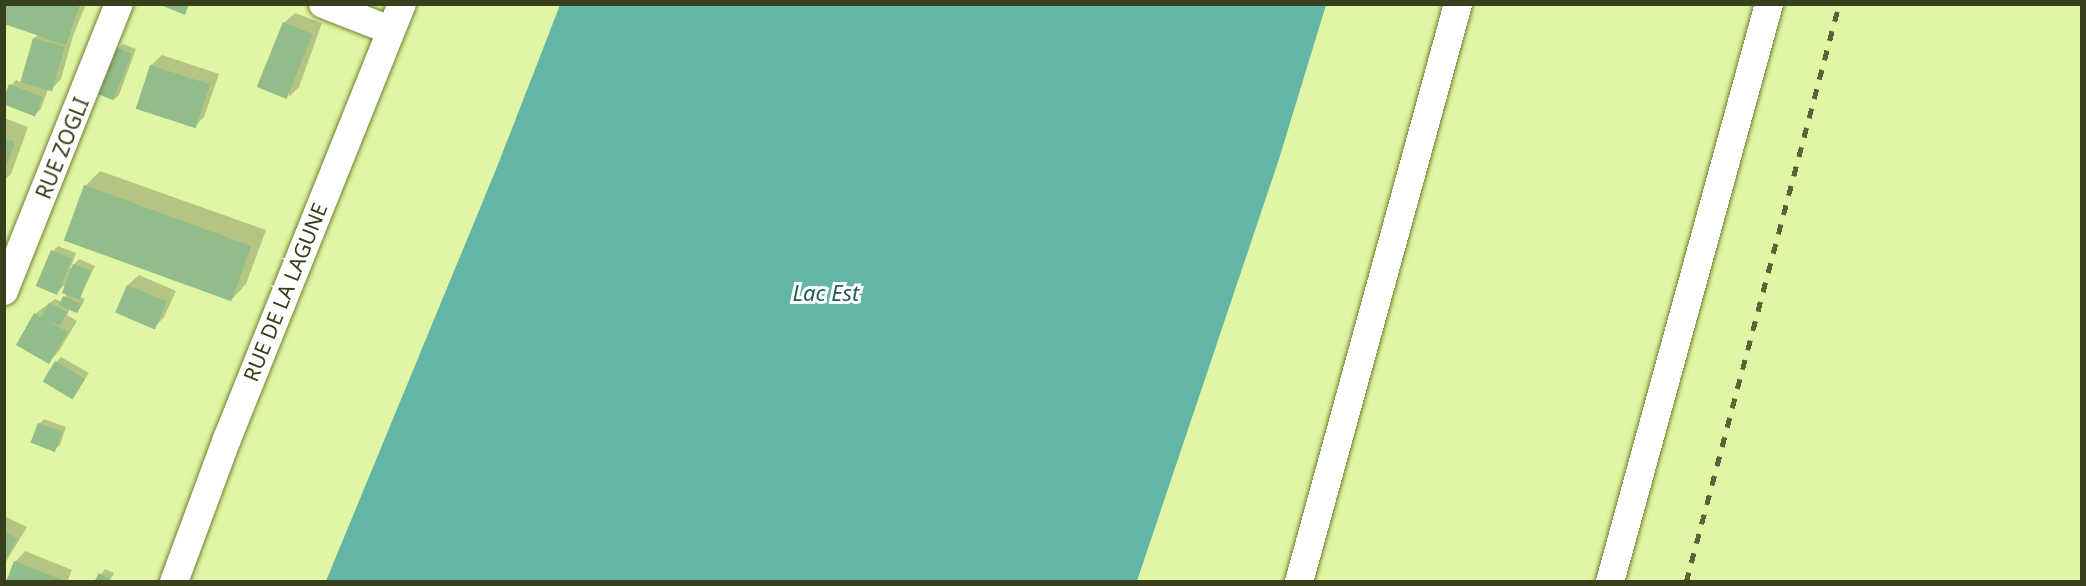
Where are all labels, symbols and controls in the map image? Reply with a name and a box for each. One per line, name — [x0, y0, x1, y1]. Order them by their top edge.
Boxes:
street label: RUE ZOGLI — [30, 94, 94, 202]
street label: RUE DE LA LAGUNE — [238, 199, 332, 385]
water label: Lac Est — [793, 280, 859, 306]

